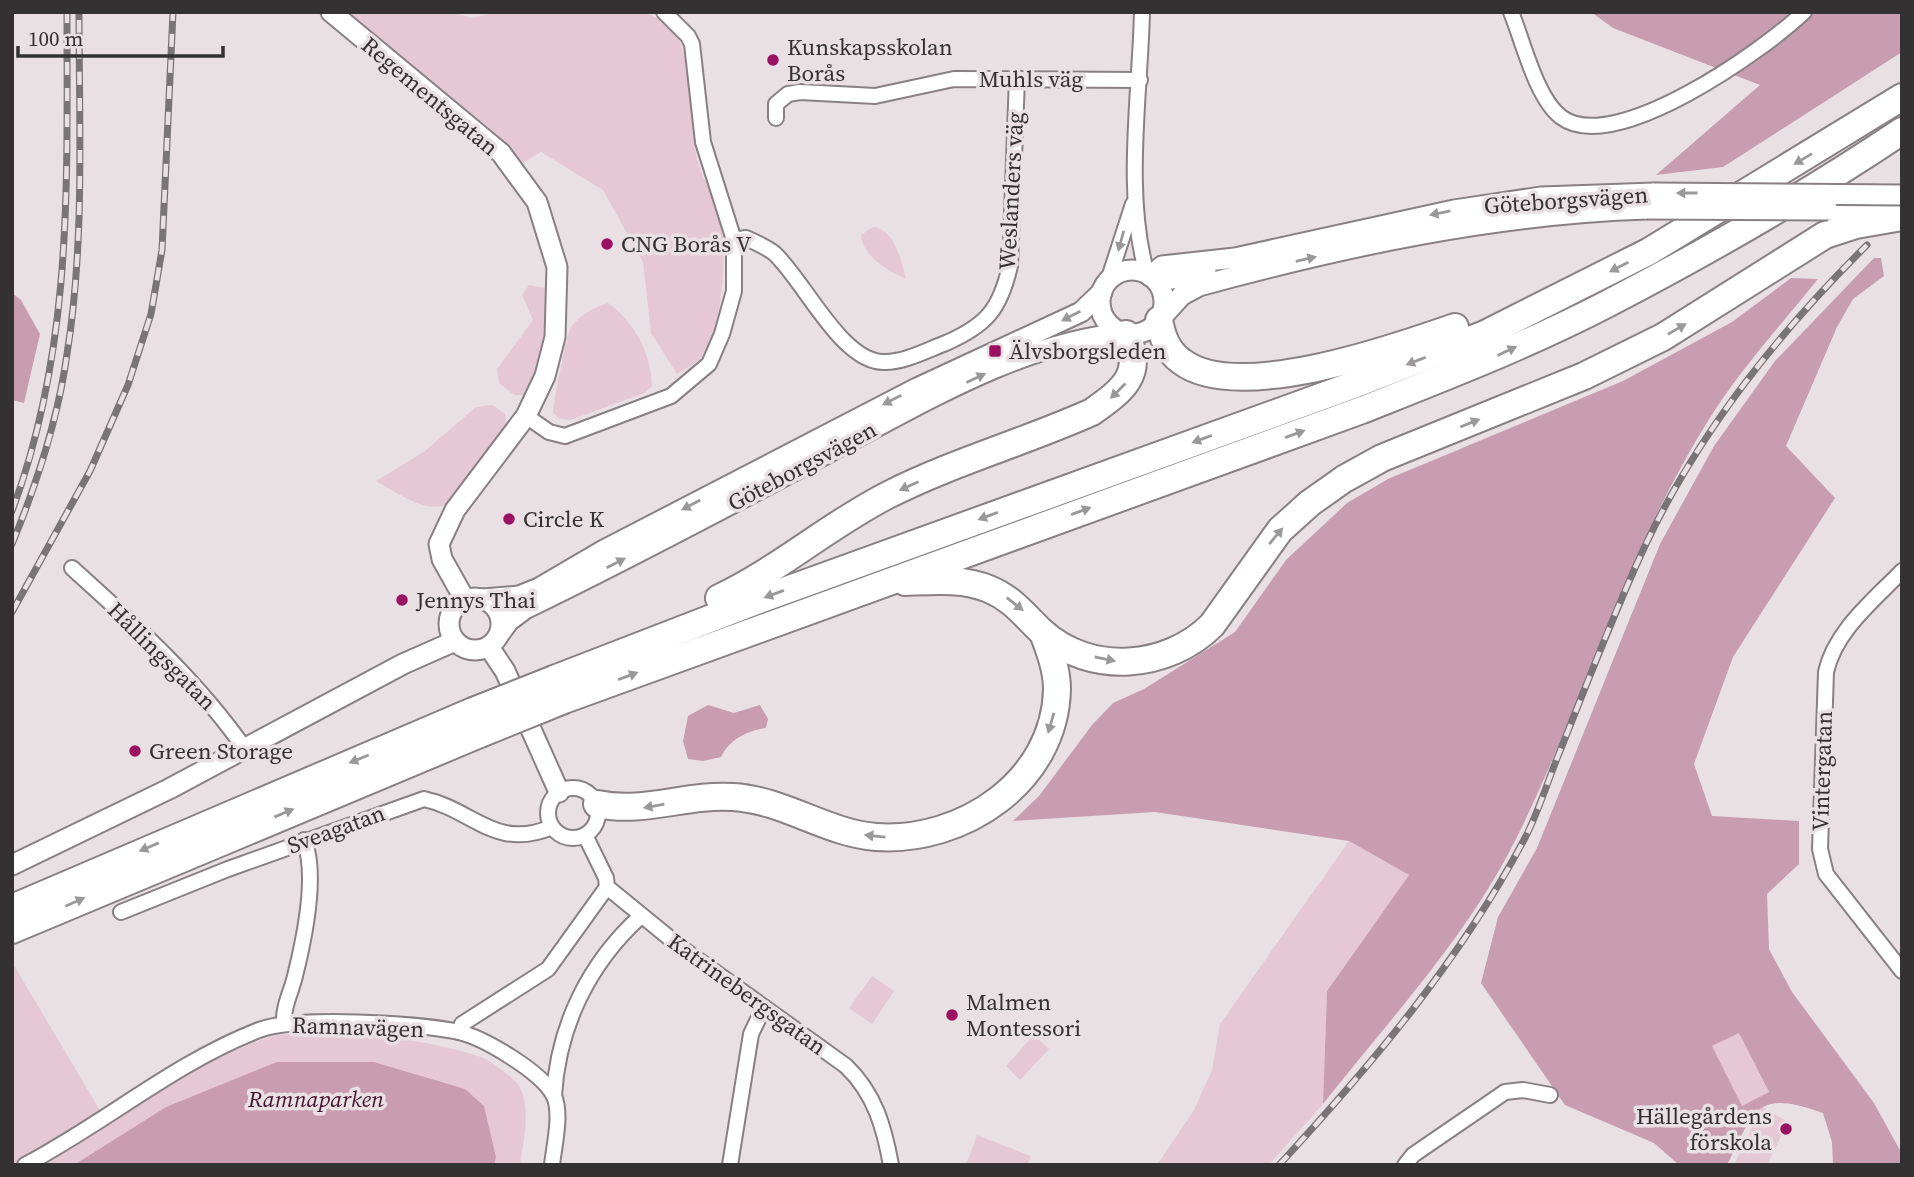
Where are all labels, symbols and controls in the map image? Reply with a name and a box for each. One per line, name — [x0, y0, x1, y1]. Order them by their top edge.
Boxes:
scale bar — [18, 14, 222, 58]
text: 100 m — [28, 24, 83, 53]
street label: Regementsgatan — [355, 29, 505, 163]
place label: Kunskapsskolan Borås — [787, 31, 953, 89]
marker: Kunskapsskolan Borås — [765, 52, 781, 68]
street label: Muhls väg — [979, 63, 1083, 95]
street label: Weslanders väg — [991, 111, 1031, 271]
one-way arrow — [1794, 152, 1813, 165]
street label: Göteborgsvägen — [1483, 178, 1649, 222]
one-way arrow — [1675, 188, 1697, 199]
one-way arrow — [1429, 207, 1451, 218]
place label: CNG Borås V — [621, 228, 752, 260]
one-way arrow — [1116, 230, 1126, 251]
marker: CNG Borås V — [599, 236, 615, 252]
one-way arrow — [1295, 253, 1317, 264]
one-way arrow — [1609, 262, 1629, 273]
one-way arrow — [1061, 311, 1081, 322]
one-way arrow — [1668, 323, 1687, 335]
place label: Älvsborgsleden — [1009, 335, 1166, 367]
marker: Älvsborgsleden — [987, 343, 1003, 359]
one-way arrow — [1497, 345, 1517, 356]
one-way arrow — [1405, 355, 1426, 366]
one-way arrow — [965, 373, 986, 384]
one-way arrow — [1109, 382, 1126, 399]
one-way arrow — [882, 395, 902, 406]
street label: Göteborgsvägen — [722, 413, 882, 519]
one-way arrow — [1460, 417, 1481, 428]
one-way arrow — [1285, 428, 1306, 439]
one-way arrow — [1192, 434, 1213, 445]
one-way arrow — [899, 480, 919, 492]
one-way arrow — [680, 499, 700, 511]
place label: Circle K — [523, 503, 605, 535]
one-way arrow — [1071, 505, 1092, 516]
marker: Circle K — [501, 511, 517, 527]
one-way arrow — [978, 511, 999, 522]
one-way arrow — [1268, 527, 1284, 545]
one-way arrow — [606, 558, 626, 569]
place label: Jennys Thai — [415, 584, 536, 616]
one-way arrow — [764, 589, 785, 600]
marker: Jennys Thai — [394, 592, 410, 608]
street label: Hållingsgatan — [101, 595, 224, 718]
one-way arrow — [1005, 596, 1023, 611]
one-way arrow — [1094, 654, 1116, 665]
one-way arrow — [618, 671, 639, 682]
street label: Vintergatan — [1804, 710, 1840, 832]
one-way arrow — [1045, 712, 1055, 733]
place label: Green Storage — [149, 735, 293, 767]
marker: Green Storage — [127, 743, 143, 759]
one-way arrow — [348, 753, 369, 764]
street label: Sveagatan — [283, 797, 389, 861]
one-way arrow — [643, 801, 665, 812]
one-way arrow — [274, 808, 295, 819]
one-way arrow — [864, 830, 886, 841]
one-way arrow — [139, 841, 159, 853]
one-way arrow — [64, 896, 85, 907]
street label: Katrinebergsgatan — [661, 926, 833, 1062]
place label: Malmen Montessori — [966, 986, 1081, 1044]
marker: Malmen Montessori — [944, 1007, 960, 1023]
street label: Ramnavägen — [291, 1009, 425, 1045]
park label: Ramnaparken — [247, 1083, 384, 1115]
place label: Hällegårdens förskola — [1636, 1100, 1772, 1158]
marker: Hällegårdens förskola — [1778, 1121, 1794, 1137]

